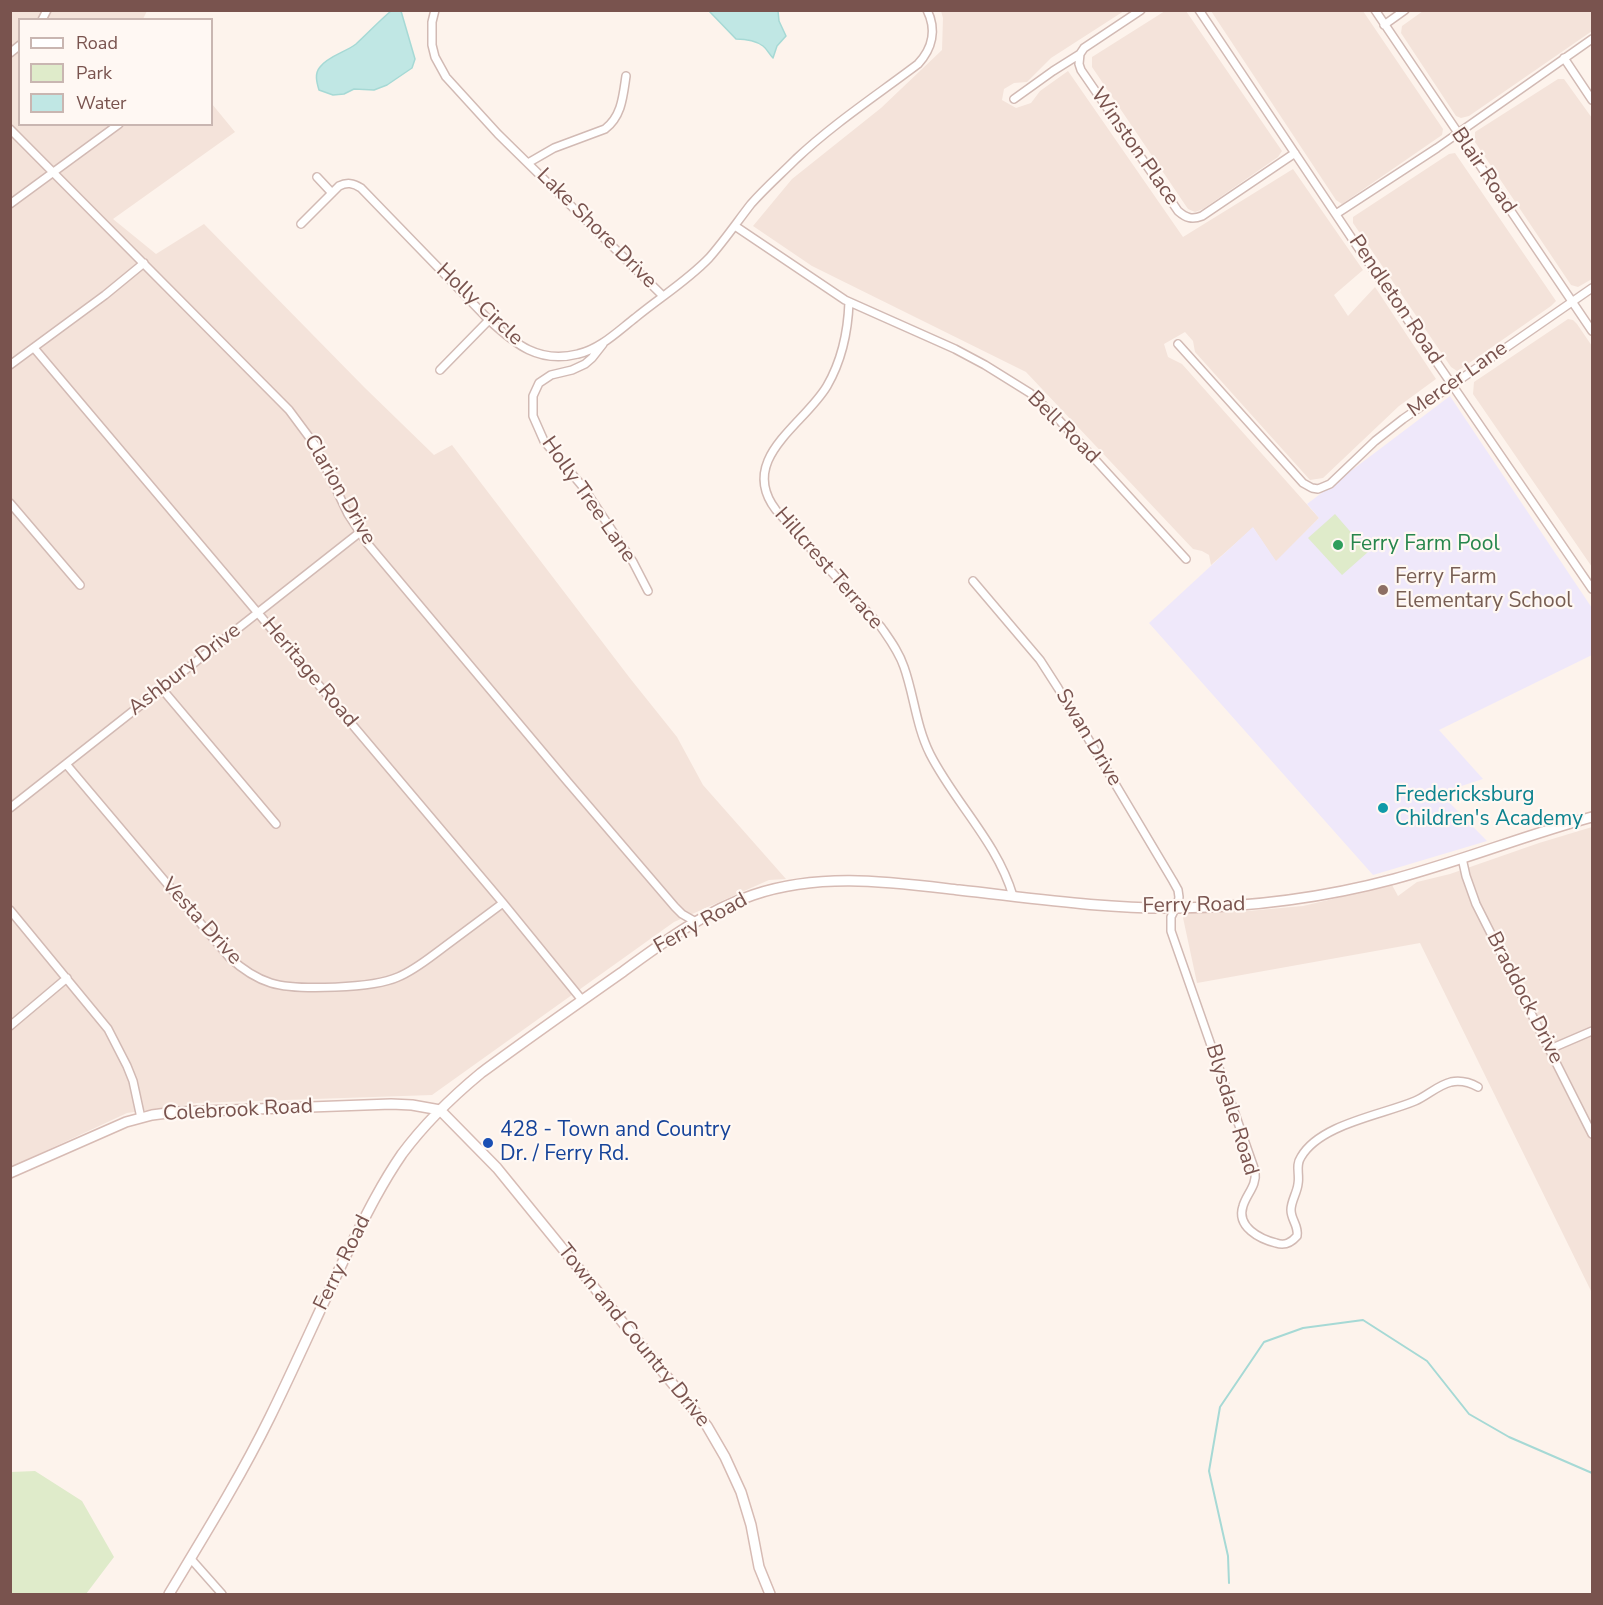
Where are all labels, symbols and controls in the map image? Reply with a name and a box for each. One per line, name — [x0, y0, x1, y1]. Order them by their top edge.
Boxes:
legend — [18, 18, 213, 126]
text: Road — [76, 31, 118, 55]
text: Park — [76, 61, 112, 85]
street label: Winston Place — [1084, 83, 1184, 211]
text: Water — [76, 91, 127, 115]
street label: Blair Road — [1445, 123, 1521, 219]
street label: Lake Shore Drive — [531, 164, 661, 294]
street label: Pendleton Road — [1342, 231, 1448, 369]
street label: Holly Circle — [430, 258, 528, 352]
street label: Mercer Lane — [1403, 336, 1513, 424]
street label: Bell Road — [1022, 387, 1104, 469]
street label: Clarion Drive — [297, 431, 381, 549]
street label: Holly Tree Lane — [535, 432, 641, 568]
street label: Hillcrest Terrace — [768, 503, 888, 635]
place label: Ferry Farm Pool — [1350, 532, 1500, 558]
marker: Ferry Farm Pool — [1331, 538, 1345, 552]
place label: Ferry Farm Elementary School — [1395, 565, 1573, 615]
marker: Ferry Farm Elementary School — [1376, 583, 1390, 597]
street label: Heritage Road — [256, 613, 362, 733]
street label: Ashbury Drive — [124, 618, 246, 722]
street label: Swan Drive — [1049, 685, 1127, 791]
place label: Fredericksburg Children's Academy — [1395, 783, 1583, 833]
marker: Fredericksburg Children's Academy — [1376, 801, 1390, 815]
street label: Vesta Drive — [155, 873, 247, 971]
street label: Ferry Road — [650, 888, 752, 960]
street label: Ferry Road — [1142, 893, 1246, 919]
street label: Braddock Drive — [1480, 928, 1568, 1068]
street label: Blysdale Road — [1199, 1041, 1263, 1179]
street label: Colebrook Road — [162, 1094, 314, 1128]
place label: 428 - Town and Country Dr. / Ferry Rd. — [500, 1118, 731, 1168]
marker: 428 - Town and Country Dr. / Ferry Rd. — [481, 1136, 495, 1150]
street label: Ferry Road — [309, 1211, 377, 1315]
street label: Town and Country Drive — [551, 1239, 715, 1433]

